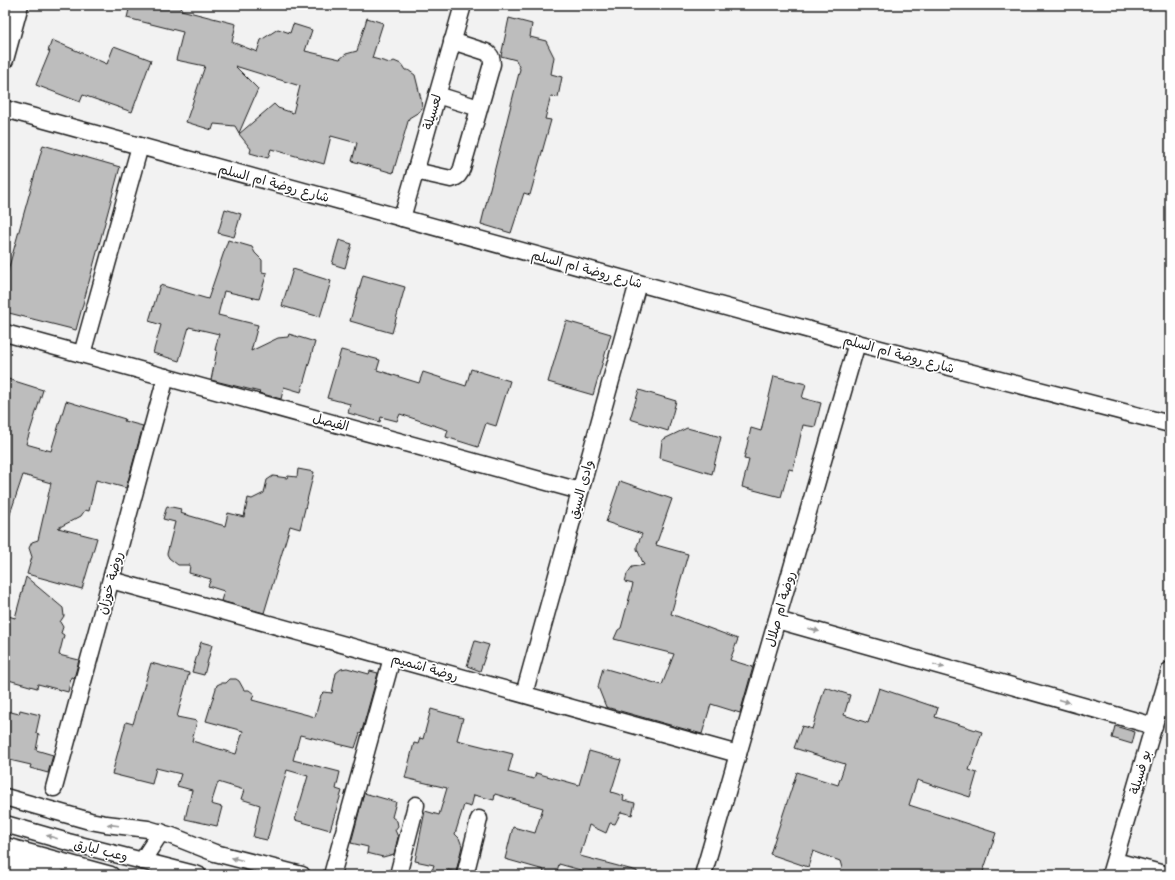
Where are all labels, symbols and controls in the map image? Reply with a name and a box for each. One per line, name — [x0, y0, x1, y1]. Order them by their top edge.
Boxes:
street label: لعسيلة — [420, 93, 445, 132]
street label: شارع روضة ام السلم — [216, 161, 331, 208]
street label: شارع روضة ام السلم — [529, 247, 644, 294]
street label: شارع روضة ام السلم — [841, 332, 956, 379]
street label: الفيصل — [311, 410, 351, 435]
street label: وادى السيق — [566, 458, 597, 521]
street label: روضة خوزان — [94, 550, 127, 616]
street label: روضة ام صلال — [762, 569, 801, 649]
one-way arrow — [808, 627, 820, 633]
street label: روضة اشميم — [389, 650, 460, 687]
one-way arrow — [933, 663, 945, 669]
one-way arrow — [1059, 698, 1071, 704]
street label: بو فسيلة — [1127, 748, 1154, 796]
one-way arrow — [106, 822, 119, 828]
one-way arrow — [45, 834, 57, 840]
street label: وعب لبارق — [72, 836, 130, 865]
one-way arrow — [231, 856, 243, 862]

